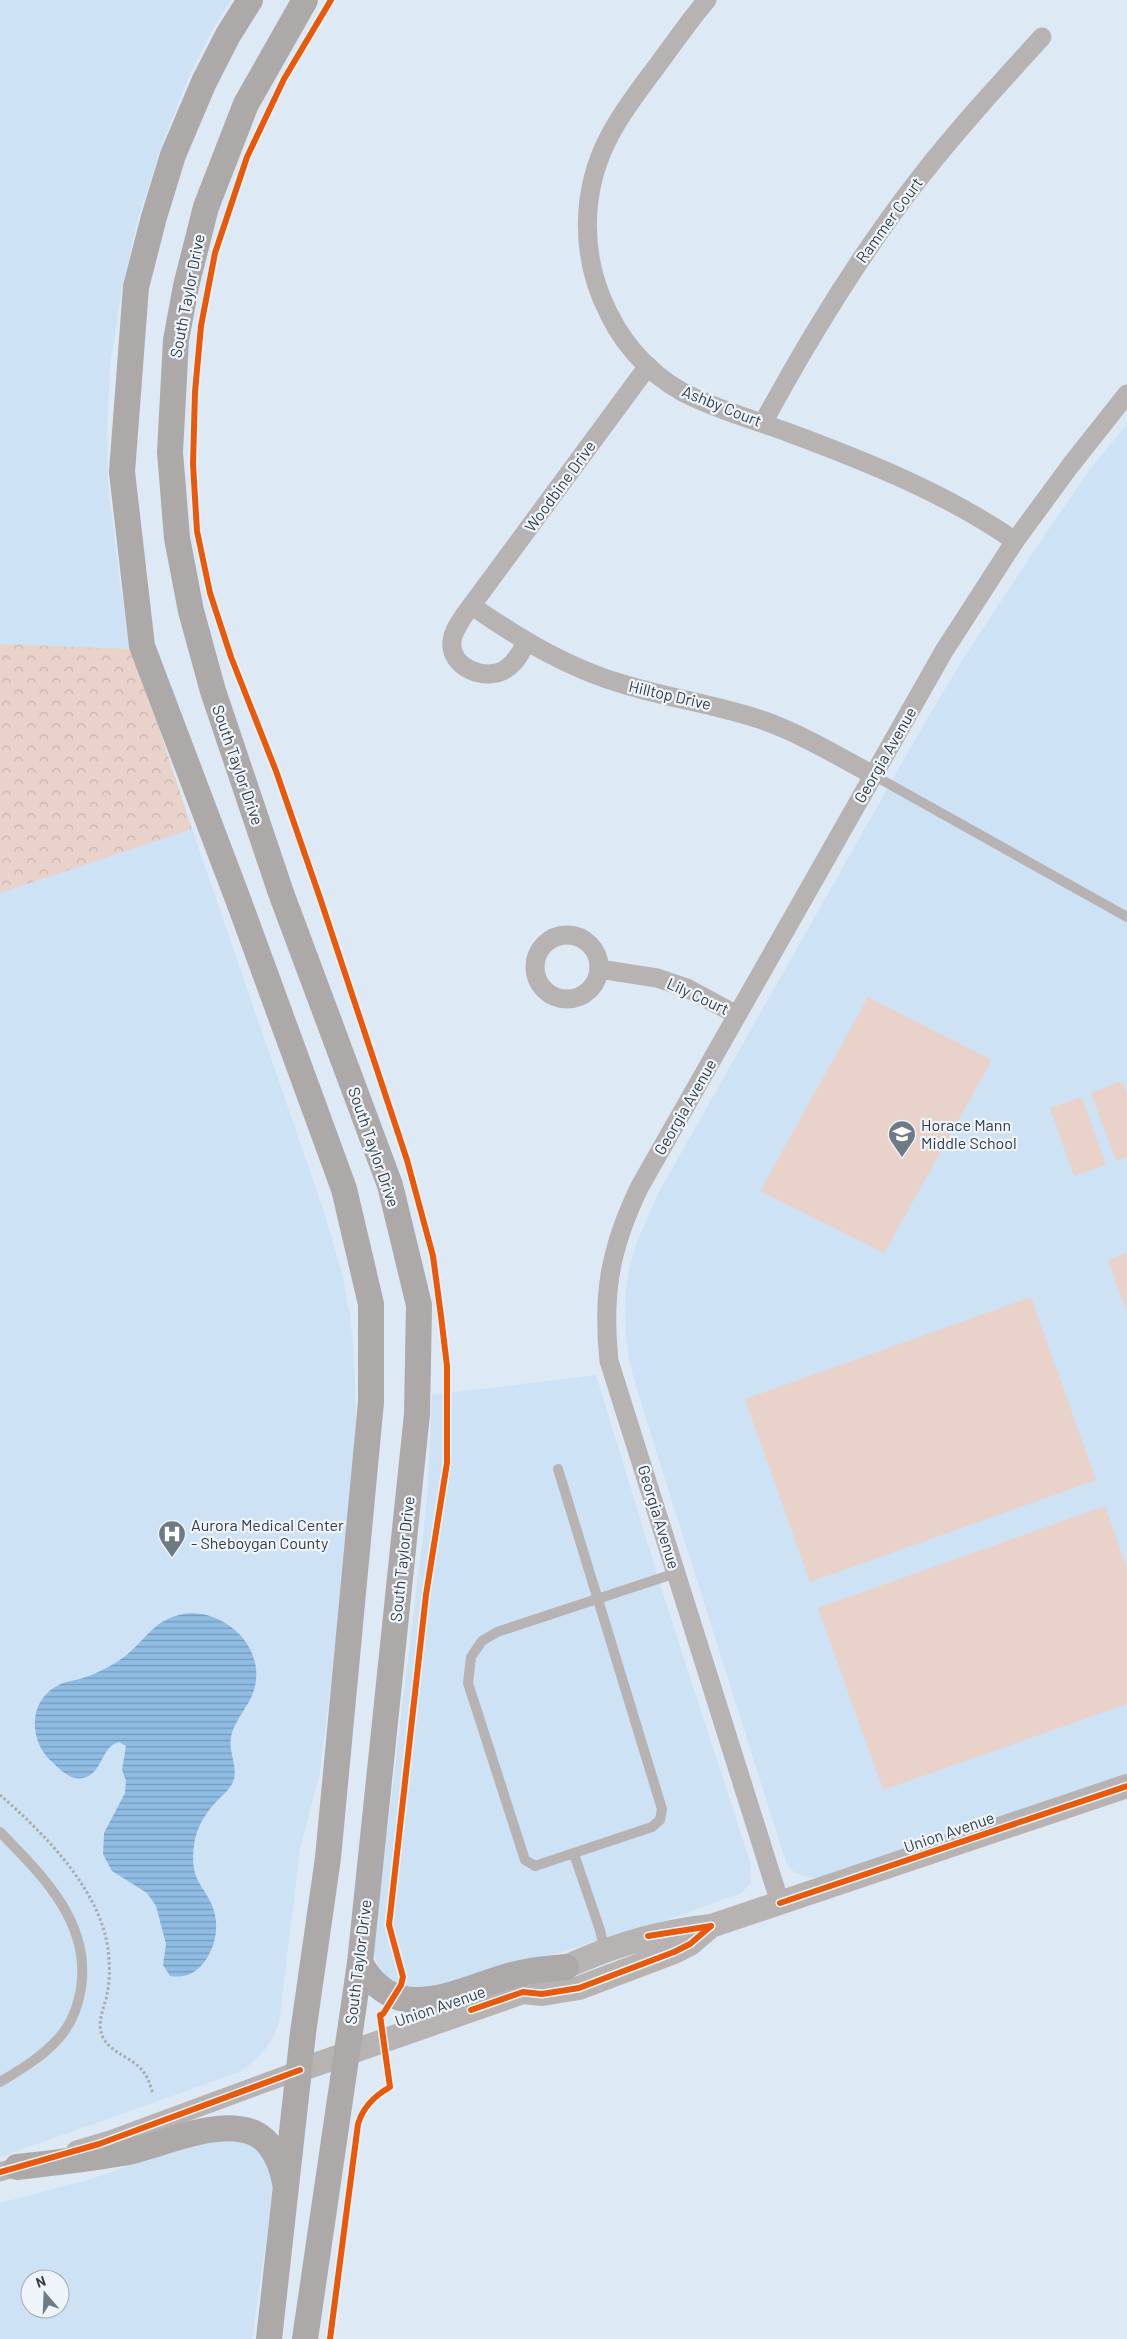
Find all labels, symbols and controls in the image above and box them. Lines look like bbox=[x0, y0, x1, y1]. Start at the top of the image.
street label: Rammer Court bbox=[851, 173, 926, 266]
street label: South Taylor Drive bbox=[165, 232, 208, 359]
street label: Ashby Court bbox=[680, 381, 765, 430]
street label: Woodbine Drive bbox=[520, 436, 599, 535]
street label: Hilltop Drive bbox=[627, 676, 713, 713]
street label: South Taylor Drive bbox=[209, 702, 268, 827]
street label: Georgia Avenue bbox=[849, 703, 920, 806]
street label: Lily Court bbox=[664, 973, 732, 1018]
street label: Georgia Avenue bbox=[649, 1055, 720, 1158]
street label: South Taylor Drive bbox=[345, 1084, 404, 1209]
place label: Horace Mann Middle School bbox=[921, 1115, 1017, 1152]
school or university icon: Horace Mann Middle School bbox=[887, 1119, 917, 1158]
street label: Georgia Avenue bbox=[635, 1463, 684, 1571]
street label: South Taylor Drive bbox=[385, 1495, 418, 1622]
place label: Aurora Medical Center - Sheboygan County bbox=[191, 1515, 344, 1552]
hospital icon: Aurora Medical Center - Sheboygan County bbox=[157, 1519, 187, 1558]
street label: Union Avenue bbox=[901, 1807, 997, 1856]
street label: South Taylor Drive bbox=[340, 1898, 375, 2025]
street label: Union Avenue bbox=[392, 1981, 488, 2030]
north arrow bbox=[20, 2269, 70, 2319]
text: N bbox=[33, 2272, 48, 2291]

